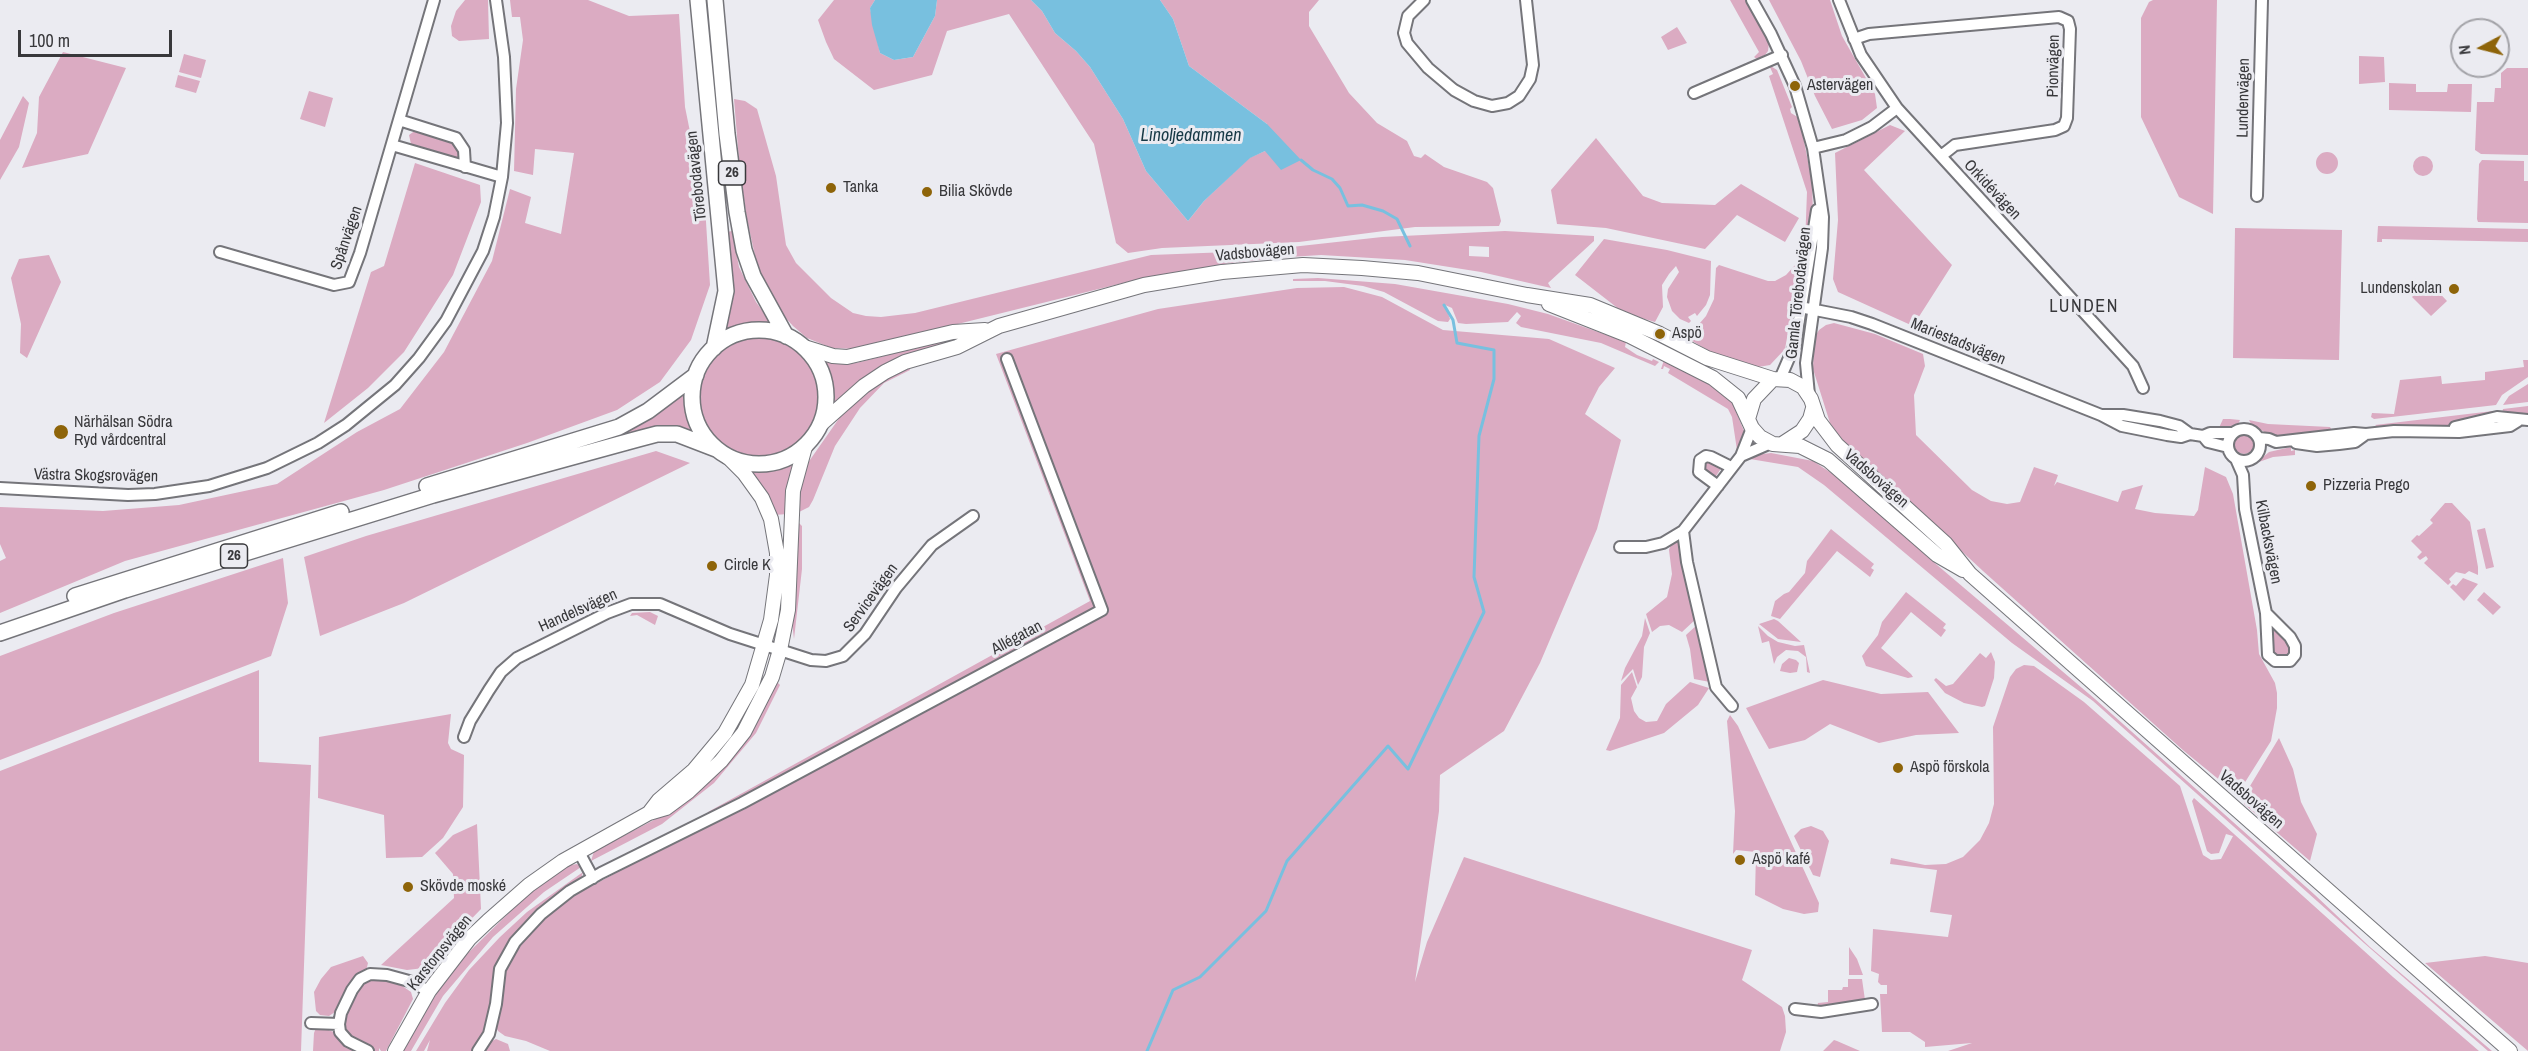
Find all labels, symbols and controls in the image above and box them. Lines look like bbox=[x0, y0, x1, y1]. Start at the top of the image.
scale bar bbox=[21, 18, 176, 56]
north arrow bbox=[2450, 18, 2510, 78]
text: 100 m bbox=[29, 28, 70, 53]
street label: Pionvägen bbox=[2044, 34, 2064, 98]
text: N bbox=[2453, 44, 2476, 56]
street label: Lundenvägen bbox=[2234, 58, 2254, 138]
place label: Astervägen bbox=[1807, 76, 1873, 96]
marker: Astervägen bbox=[1788, 79, 1802, 93]
water label: Linoljedammen bbox=[1141, 125, 1241, 147]
street label: Törebodavägen bbox=[683, 130, 711, 222]
street label: Orkidévägen bbox=[1959, 156, 2025, 224]
road number: 26 bbox=[718, 161, 746, 185]
place label: Tanka bbox=[843, 178, 878, 198]
marker: Tanka bbox=[824, 181, 838, 195]
place label: Bilia Skövde bbox=[939, 182, 1013, 202]
marker: Bilia Skövde bbox=[920, 185, 934, 199]
street label: Spånvägen bbox=[327, 203, 367, 273]
street label: Gamla Törebodavägen bbox=[1783, 226, 1815, 360]
street label: Vadsbovägen bbox=[1215, 240, 1295, 266]
place label: Lundenskolan bbox=[2360, 279, 2442, 299]
marker: Lundenskolan bbox=[2447, 282, 2461, 296]
district label: LUNDEN bbox=[2049, 296, 2119, 318]
street label: Mariestadsvägen bbox=[1908, 314, 2008, 370]
place label: Aspö bbox=[1672, 324, 1702, 344]
marker: Aspö bbox=[1653, 327, 1667, 341]
place label: Närhälsan Södra Ryd vårdcentral bbox=[74, 413, 172, 451]
marker: Närhälsan Södra Ryd vårdcentral bbox=[52, 423, 70, 441]
street label: Vadsbovägen bbox=[1840, 446, 1912, 512]
street label: Västra Skogsrovägen bbox=[34, 465, 158, 487]
place label: Pizzeria Prego bbox=[2323, 476, 2410, 496]
marker: Pizzeria Prego bbox=[2304, 479, 2318, 493]
street label: Kilbacksvägen bbox=[2250, 498, 2286, 586]
road number: 26 bbox=[220, 544, 248, 568]
place label: Circle K bbox=[724, 556, 771, 576]
marker: Circle K bbox=[705, 559, 719, 573]
street label: Servicevägen bbox=[840, 560, 902, 636]
street label: Handelsvägen bbox=[536, 585, 620, 637]
street label: Allégatan bbox=[988, 617, 1046, 659]
place label: Aspö förskola bbox=[1910, 758, 1989, 778]
marker: Aspö förskola bbox=[1891, 761, 1905, 775]
street label: Vadsbovägen bbox=[2215, 767, 2287, 833]
place label: Aspö kafé bbox=[1752, 850, 1810, 870]
marker: Aspö kafé bbox=[1733, 853, 1747, 867]
place label: Skövde moské bbox=[420, 877, 506, 897]
marker: Skövde moské bbox=[401, 880, 415, 894]
street label: Karstorpsvägen bbox=[404, 911, 476, 995]

